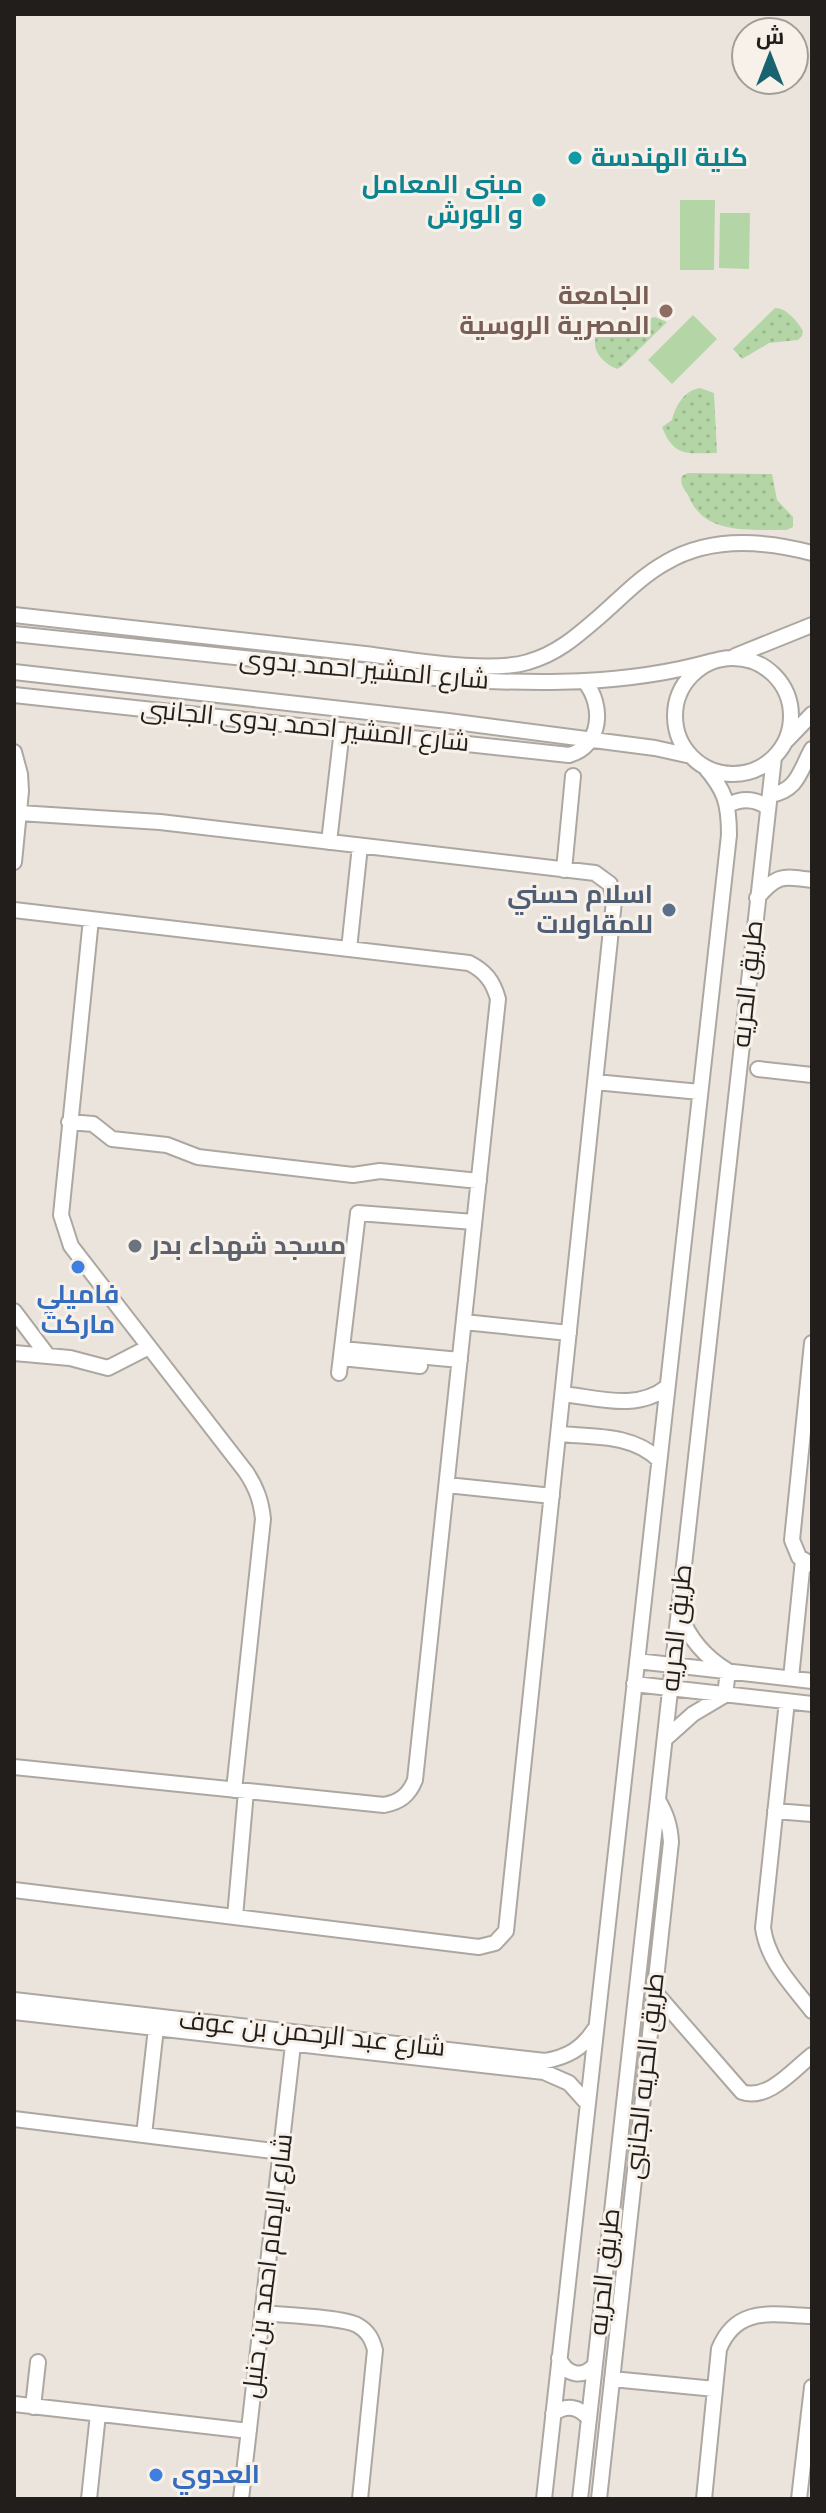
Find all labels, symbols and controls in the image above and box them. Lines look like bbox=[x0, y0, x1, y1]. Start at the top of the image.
north arrow bbox=[730, 16, 810, 96]
text: ش bbox=[756, 21, 784, 54]
place label: كلية الهندسة bbox=[591, 138, 748, 178]
marker: كلية الهندسة bbox=[566, 149, 584, 167]
place label: مبنى المعامل و الورش bbox=[362, 165, 523, 235]
marker: مبنى المعامل و الورش bbox=[530, 191, 548, 209]
place label: الجامعة المصرية الروسية bbox=[459, 276, 650, 346]
marker: الجامعة المصرية الروسية bbox=[657, 302, 675, 320]
street label: شارع المشير احمد بدوى bbox=[237, 639, 491, 701]
street label: شارع المشير احمد بدوى الجانبى bbox=[139, 689, 471, 763]
place label: اسلام حسني للمقاولات bbox=[507, 875, 653, 945]
marker: اسلام حسني للمقاولات bbox=[660, 901, 678, 919]
street label: طريق الحريه bbox=[721, 918, 775, 1050]
place label: مسجد شهداء بدر bbox=[150, 1226, 346, 1266]
marker: مسجد شهداء بدر bbox=[126, 1237, 144, 1255]
marker: فاميلي ماركت bbox=[69, 1258, 87, 1276]
place label: فاميلي ماركت bbox=[37, 1275, 119, 1345]
street label: طريق الحريه bbox=[650, 1562, 704, 1694]
street label: طريق الحريه الجانبى bbox=[614, 1971, 676, 2181]
street label: شارع عبد الرحمن بن عوف bbox=[177, 2000, 447, 2068]
street label: شارع الإمام احمد بن حنبل bbox=[232, 2131, 304, 2401]
street label: طريق الحريه bbox=[578, 2206, 632, 2338]
place label: العدوي bbox=[172, 2455, 260, 2495]
marker: العدوي bbox=[147, 2466, 165, 2484]

